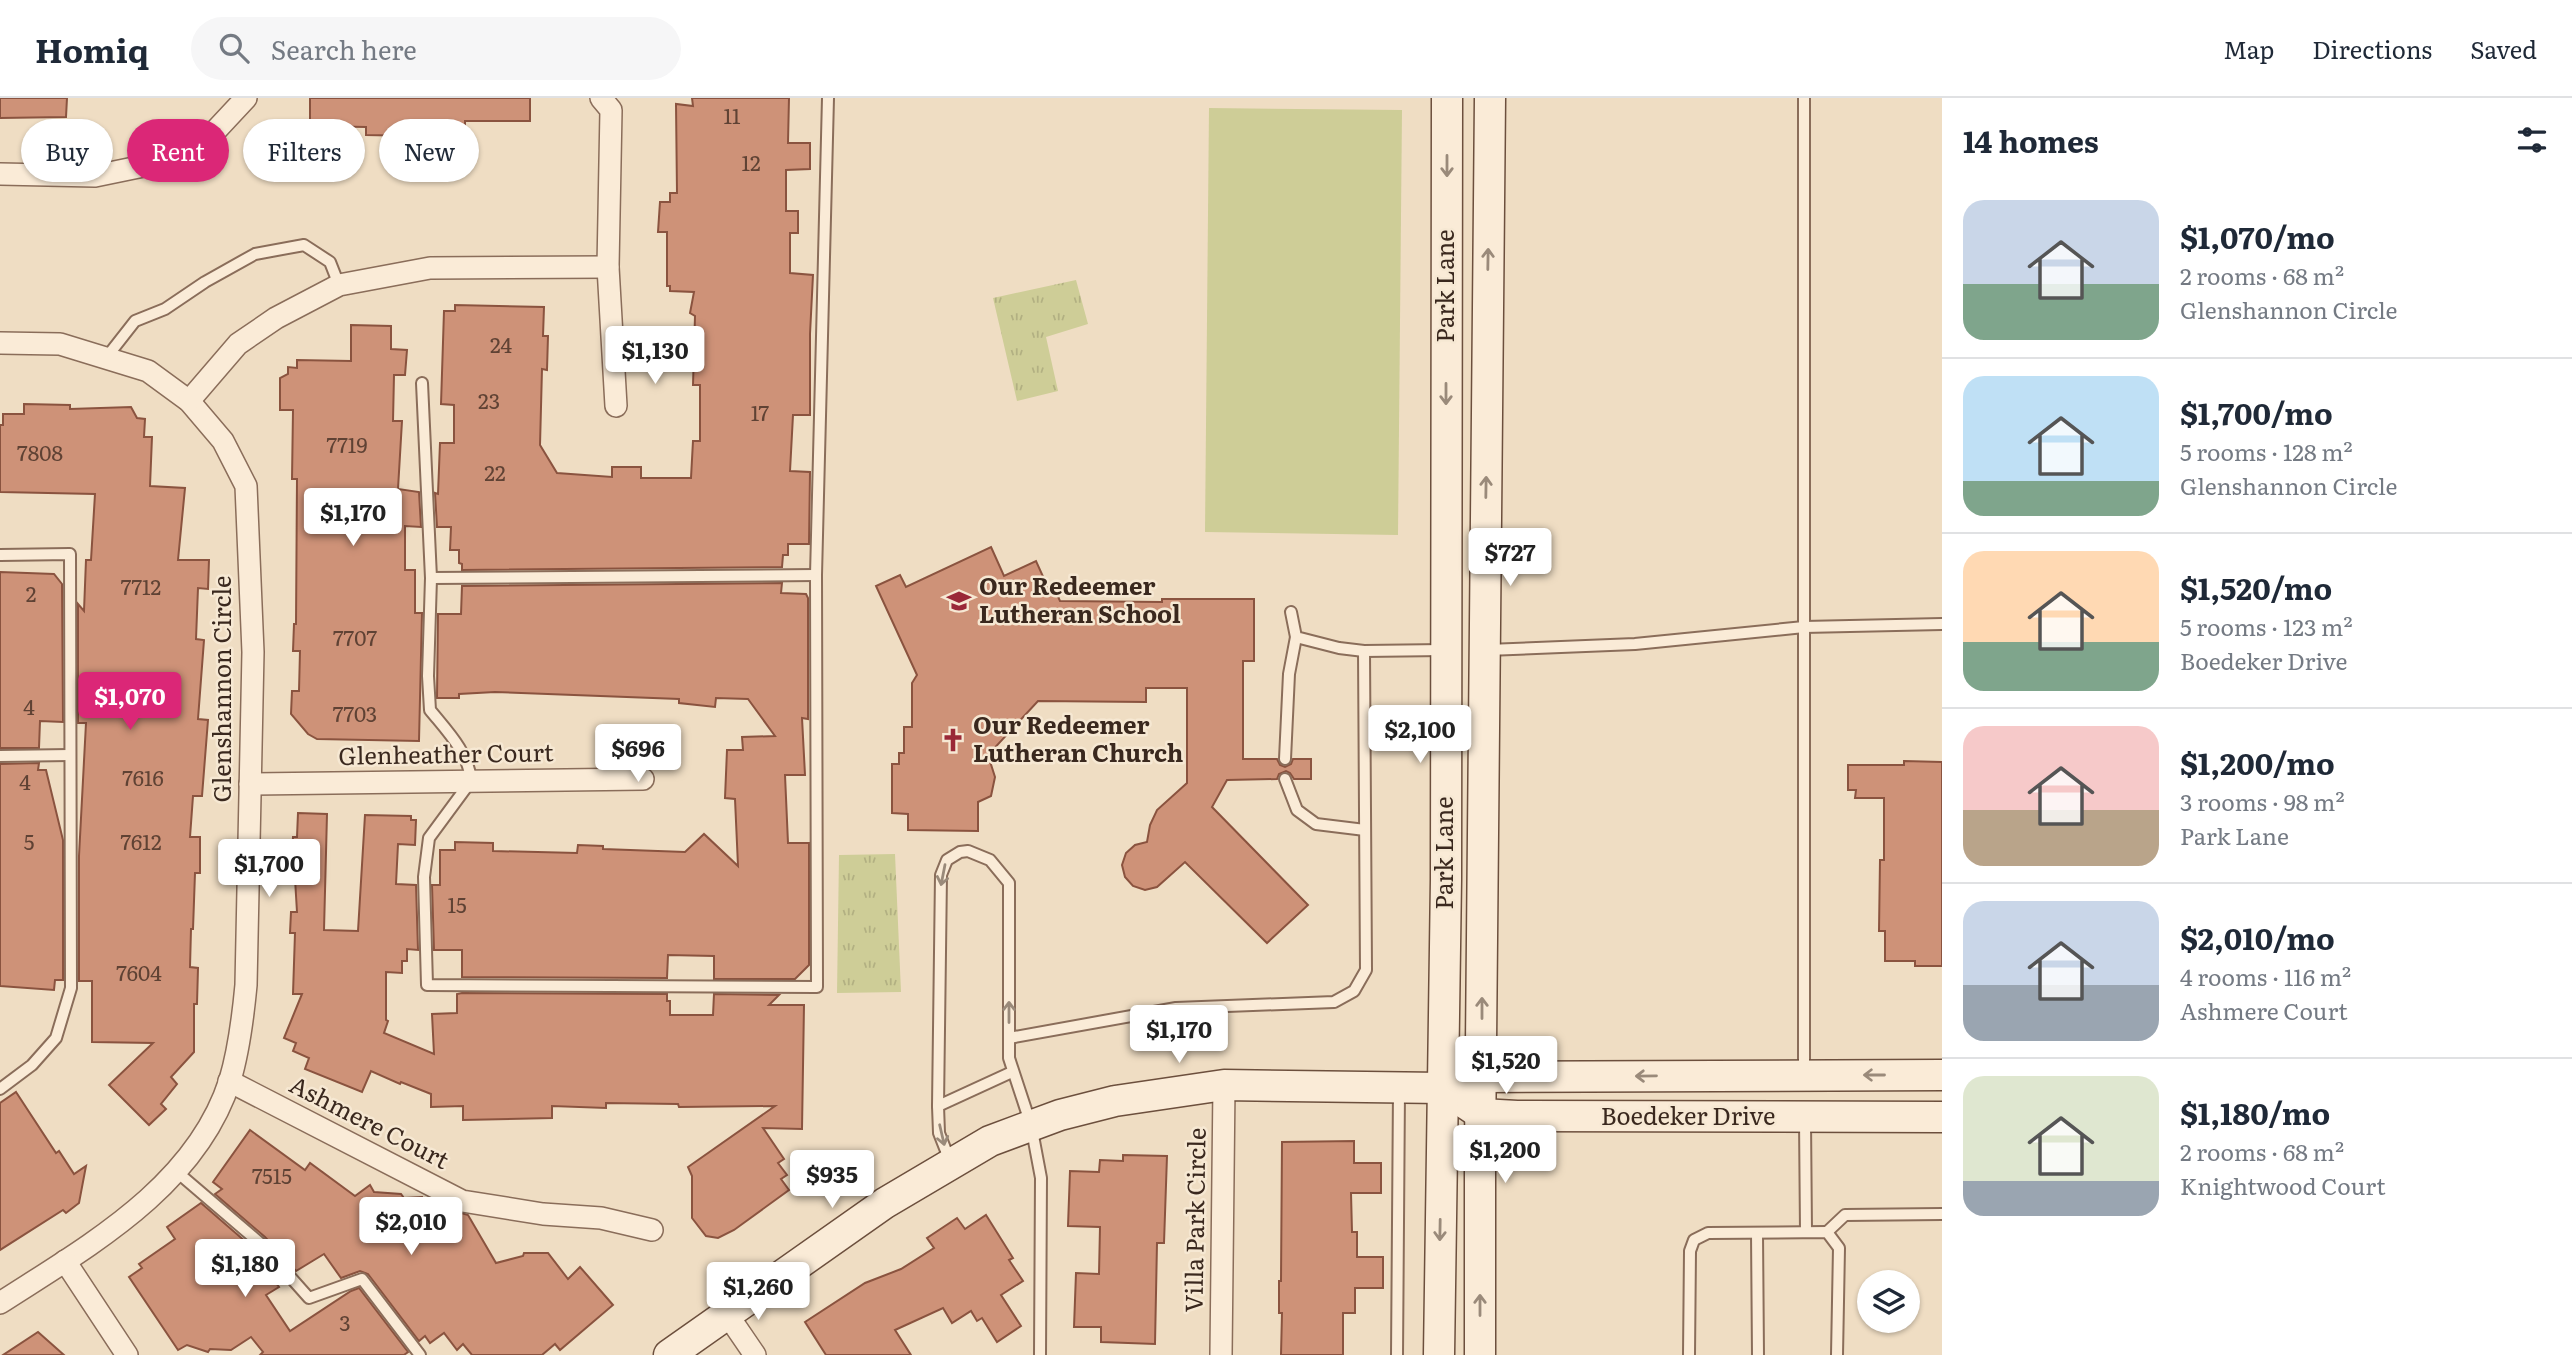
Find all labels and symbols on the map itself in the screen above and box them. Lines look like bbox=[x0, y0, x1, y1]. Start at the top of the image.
house number: 11 bbox=[723, 99, 741, 130]
house number: 12 bbox=[741, 146, 761, 177]
one-way arrow bbox=[1440, 154, 1454, 177]
street label: Park Lane bbox=[1426, 229, 1461, 343]
one-way arrow bbox=[1481, 248, 1495, 271]
pin: $1,130 bbox=[598, 327, 712, 386]
house number: 24 bbox=[490, 328, 513, 359]
one-way arrow bbox=[1439, 382, 1453, 405]
house number: 23 bbox=[478, 384, 500, 415]
house number: 17 bbox=[751, 396, 770, 427]
house number: 7719 bbox=[327, 428, 367, 459]
house number: 7808 bbox=[17, 436, 63, 467]
house number: 22 bbox=[484, 456, 506, 487]
one-way arrow bbox=[1479, 476, 1493, 499]
pin: $1,170 bbox=[296, 489, 410, 548]
pin: $727 bbox=[1469, 528, 1551, 588]
place label: Our Redeemer Lutheran School bbox=[979, 567, 1181, 630]
house number: 7712 bbox=[121, 570, 161, 601]
street label: Glenshannon Circle bbox=[203, 576, 238, 802]
house number: 2 bbox=[26, 577, 36, 608]
school or university icon: Our Redeemer Lutheran School bbox=[945, 587, 973, 615]
house number: 7707 bbox=[333, 621, 377, 652]
pin: $1,070 bbox=[73, 672, 187, 732]
house number: 4 bbox=[23, 690, 35, 721]
house number: 7703 bbox=[333, 697, 377, 728]
place label: Our Redeemer Lutheran Church bbox=[973, 706, 1183, 769]
pin: $2,100 bbox=[1363, 706, 1477, 765]
pin: $696 bbox=[597, 724, 679, 784]
church icon: Our Redeemer Lutheran Church bbox=[939, 726, 967, 754]
street label: Glenheather Court bbox=[338, 733, 554, 772]
house number: 7616 bbox=[122, 761, 164, 792]
house number: 4 bbox=[19, 765, 31, 796]
street label: Park Lane bbox=[1425, 796, 1460, 910]
house number: 5 bbox=[24, 825, 34, 856]
house number: 7612 bbox=[120, 825, 162, 856]
pin: $1,700 bbox=[212, 840, 326, 899]
one-way arrow bbox=[936, 863, 949, 885]
house number: 15 bbox=[447, 888, 467, 919]
house number: 7604 bbox=[116, 956, 162, 987]
one-way arrow bbox=[1475, 997, 1489, 1020]
one-way arrow bbox=[1002, 1000, 1016, 1023]
pin: $1,170 bbox=[1122, 1006, 1236, 1065]
pin: $1,520 bbox=[1449, 1037, 1563, 1096]
street label: Ashmere Court bbox=[284, 1065, 456, 1176]
one-way arrow bbox=[1863, 1068, 1886, 1082]
one-way arrow bbox=[1635, 1069, 1658, 1083]
street label: Boedeker Drive bbox=[1601, 1097, 1775, 1132]
one-way arrow bbox=[936, 1124, 949, 1146]
pin: $1,200 bbox=[1448, 1126, 1562, 1185]
street label: Villa Park Circle bbox=[1174, 1127, 1213, 1313]
pin: $935 bbox=[791, 1150, 873, 1210]
house number: 7515 bbox=[252, 1159, 292, 1190]
pin: $2,010 bbox=[354, 1198, 468, 1257]
one-way arrow bbox=[1433, 1218, 1447, 1241]
pin: $1,180 bbox=[188, 1240, 302, 1299]
pin: $1,260 bbox=[701, 1262, 815, 1322]
one-way arrow bbox=[1473, 1294, 1487, 1317]
house number: 3 bbox=[339, 1306, 351, 1337]

